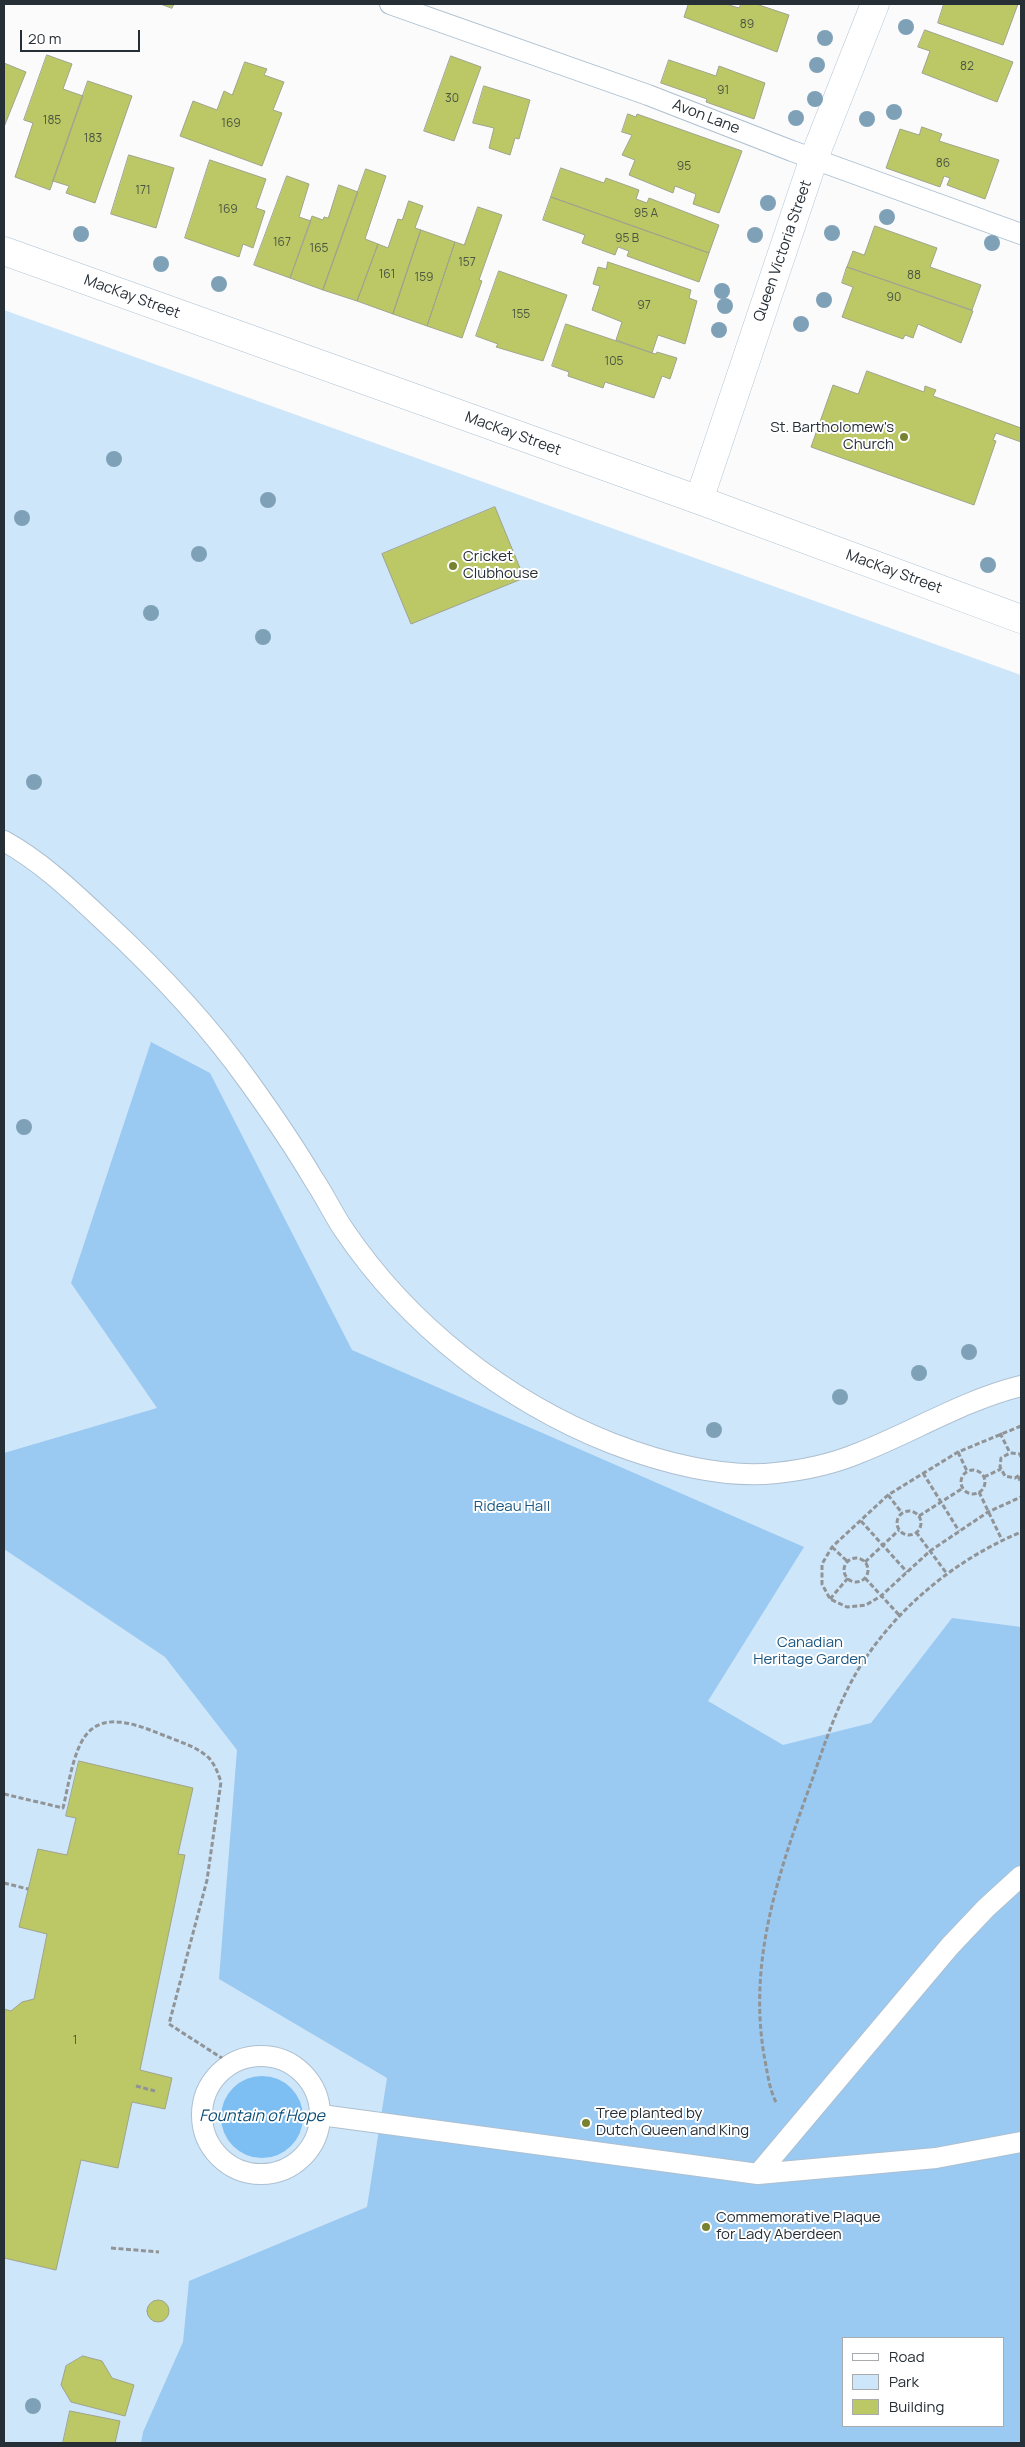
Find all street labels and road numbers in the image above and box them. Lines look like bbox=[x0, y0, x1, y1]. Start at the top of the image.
street label: Avon Lane bbox=[670, 96, 742, 138]
street label: Queen Victoria Street bbox=[750, 178, 816, 324]
street label: MacKay Street bbox=[81, 271, 183, 323]
street label: MacKay Street bbox=[462, 408, 564, 460]
street label: MacKay Street bbox=[843, 546, 945, 598]

